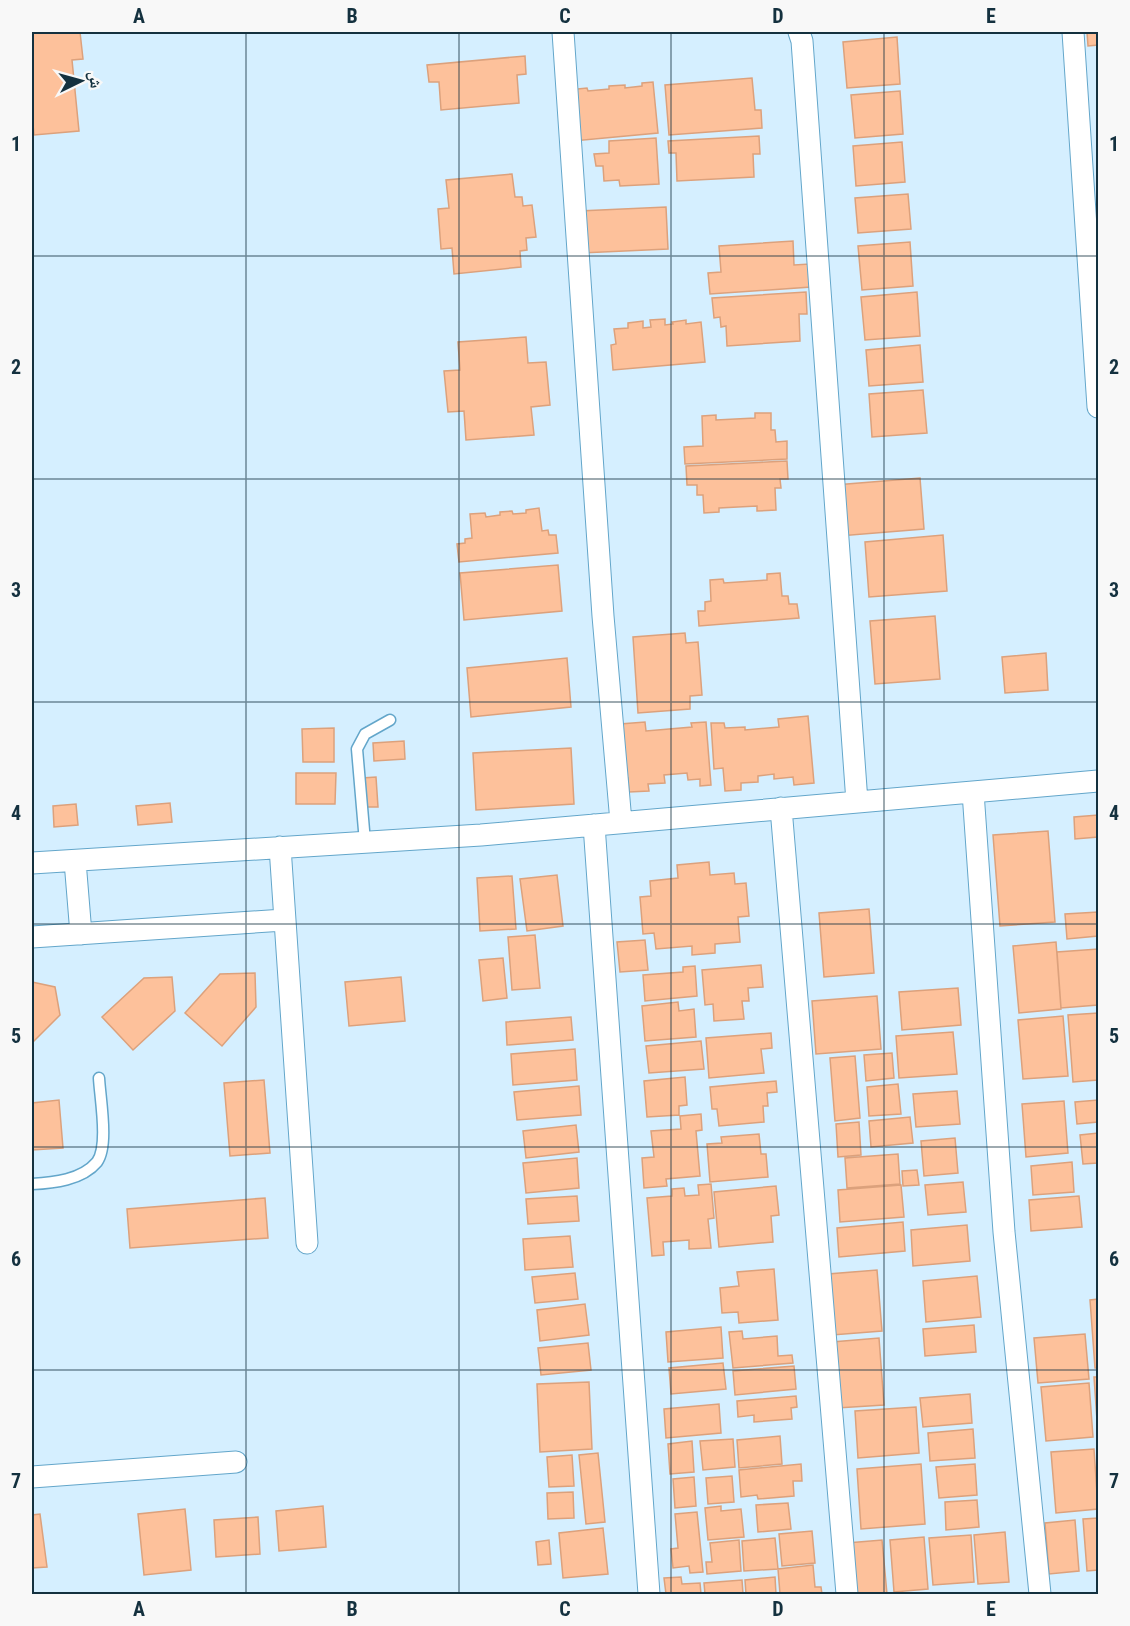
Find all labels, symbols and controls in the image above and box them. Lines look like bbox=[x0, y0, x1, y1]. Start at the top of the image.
text: A bbox=[133, 4, 145, 28]
text: B bbox=[346, 4, 358, 28]
text: C bbox=[559, 4, 571, 28]
text: D bbox=[772, 4, 784, 28]
text: E bbox=[986, 4, 996, 28]
north arrow bbox=[51, 51, 111, 111]
text: ش bbox=[85, 70, 106, 89]
text: 1 bbox=[11, 132, 21, 156]
text: 1 bbox=[1109, 132, 1119, 156]
text: 2 bbox=[11, 355, 21, 379]
text: 2 bbox=[1109, 355, 1119, 379]
text: 3 bbox=[11, 578, 21, 602]
text: 3 bbox=[1109, 578, 1119, 602]
text: 4 bbox=[11, 801, 21, 825]
text: 4 bbox=[1109, 801, 1119, 825]
text: 5 bbox=[11, 1024, 21, 1048]
text: 5 bbox=[1109, 1024, 1119, 1048]
text: 6 bbox=[11, 1247, 21, 1271]
text: 6 bbox=[1109, 1247, 1119, 1271]
text: 7 bbox=[11, 1469, 21, 1493]
text: 7 bbox=[1109, 1469, 1119, 1493]
text: A bbox=[133, 1597, 145, 1621]
text: B bbox=[346, 1597, 358, 1621]
text: C bbox=[559, 1597, 571, 1621]
text: D bbox=[772, 1597, 784, 1621]
text: E bbox=[986, 1597, 996, 1621]

